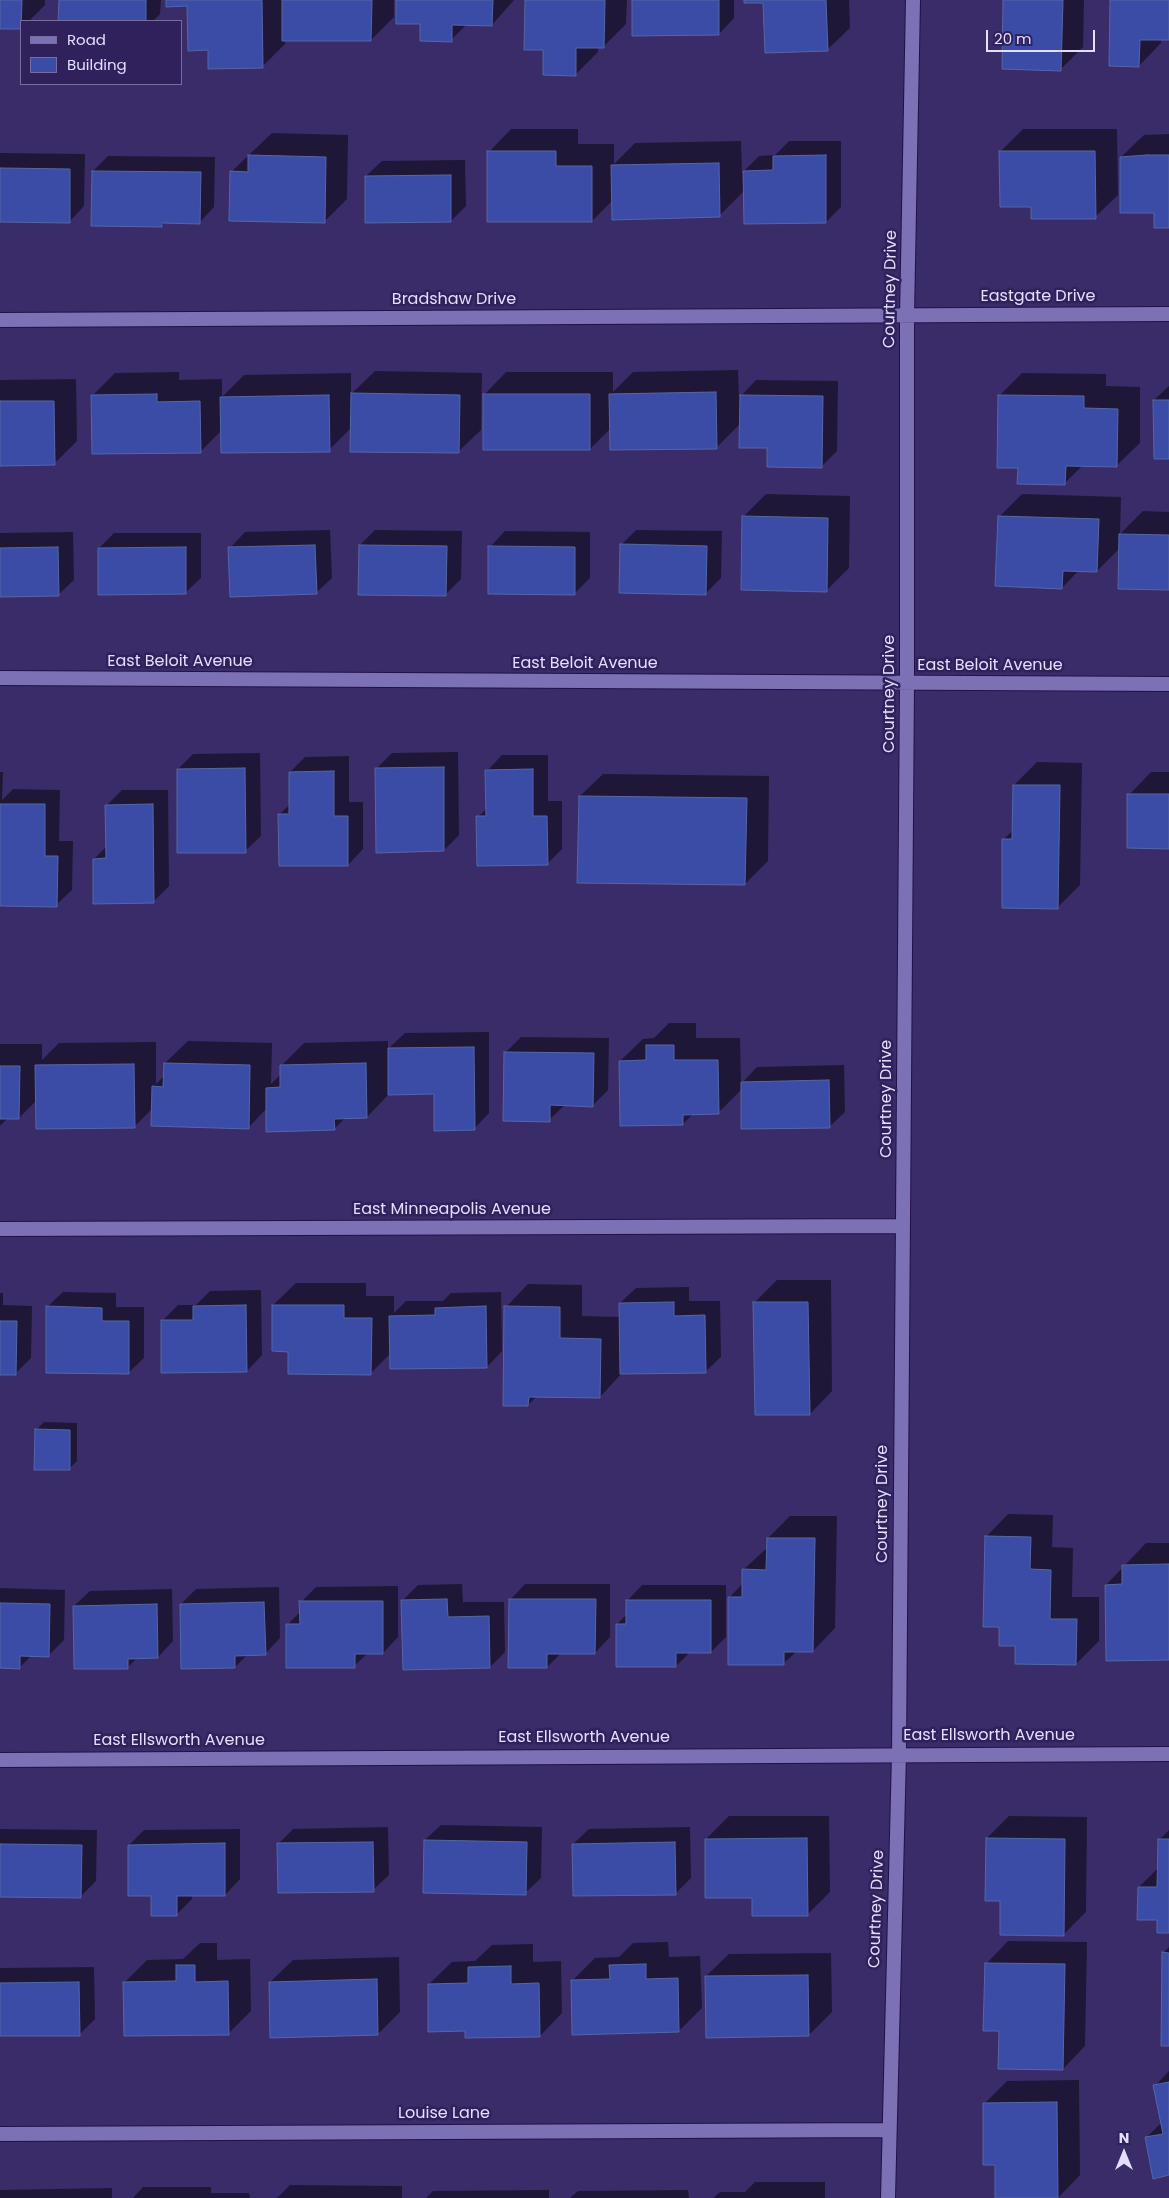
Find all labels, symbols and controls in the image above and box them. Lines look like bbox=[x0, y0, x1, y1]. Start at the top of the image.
legend bbox=[20, 20, 182, 85]
scale bar bbox=[989, 20, 1098, 52]
text: 20 m bbox=[994, 28, 1032, 49]
text: Road bbox=[67, 29, 106, 50]
text: Building bbox=[67, 54, 127, 75]
street label: Courtney Drive bbox=[880, 230, 902, 348]
street label: Eastgate Drive bbox=[981, 287, 1095, 307]
street label: Bradshaw Drive bbox=[392, 290, 516, 310]
street label: Courtney Drive bbox=[880, 635, 900, 753]
street label: East Beloit Avenue bbox=[107, 652, 253, 672]
street label: East Beloit Avenue bbox=[512, 654, 658, 674]
street label: East Beloit Avenue bbox=[917, 656, 1063, 676]
street label: Courtney Drive bbox=[877, 1040, 897, 1158]
street label: East Minneapolis Avenue bbox=[353, 1200, 551, 1220]
street label: Courtney Drive bbox=[873, 1445, 893, 1563]
street label: East Ellsworth Avenue bbox=[903, 1726, 1075, 1746]
street label: East Ellsworth Avenue bbox=[498, 1728, 670, 1748]
street label: East Ellsworth Avenue bbox=[93, 1731, 265, 1751]
street label: Courtney Drive bbox=[865, 1850, 889, 1968]
street label: Louise Lane bbox=[398, 2104, 490, 2124]
north arrow bbox=[1099, 2128, 1149, 2178]
text: N bbox=[1119, 2128, 1129, 2148]

